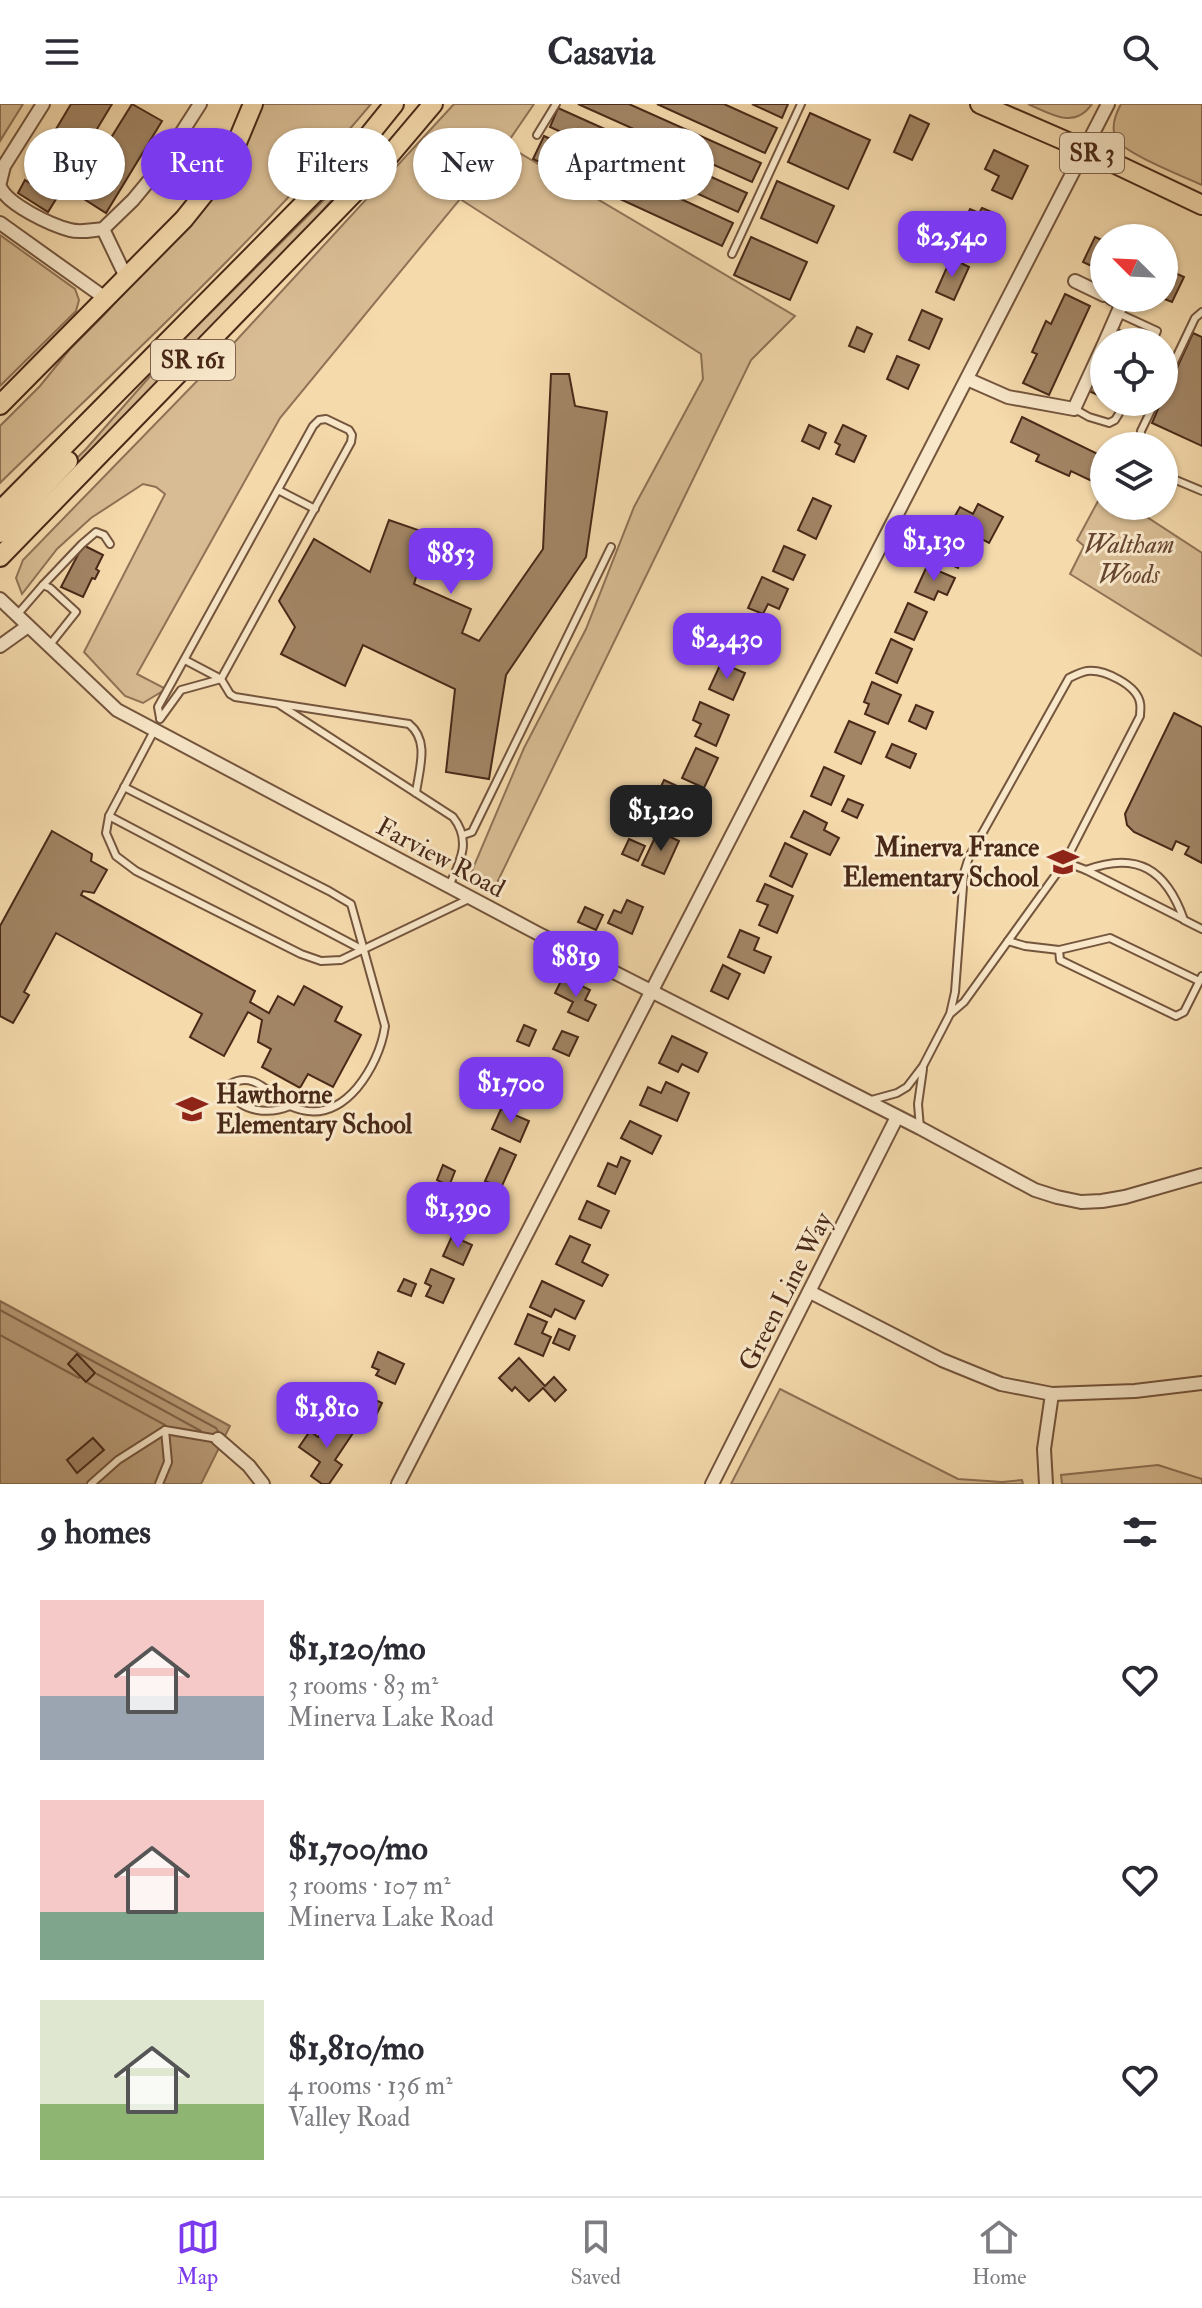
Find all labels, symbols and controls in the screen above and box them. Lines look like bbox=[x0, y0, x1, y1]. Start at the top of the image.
icon: menu bbox=[40, 30, 84, 74]
text: Casavia bbox=[547, 30, 655, 75]
icon: search bbox=[1118, 30, 1162, 74]
chip: Buy bbox=[24, 128, 125, 200]
chip: Rent bbox=[141, 128, 252, 200]
chip: Filters bbox=[268, 128, 397, 200]
chip: New bbox=[413, 128, 522, 200]
chip: Apartment bbox=[538, 128, 714, 200]
road number: SR 3 bbox=[1060, 133, 1124, 173]
pin: $2,540 bbox=[887, 211, 1017, 279]
text: $2,540 bbox=[916, 221, 988, 253]
north arrow bbox=[1090, 224, 1178, 312]
map controls bbox=[1090, 224, 1178, 520]
button: locate bbox=[1090, 328, 1178, 416]
road number: SR 161 bbox=[151, 340, 235, 380]
button: layers bbox=[1090, 432, 1178, 520]
pin: $1,130 bbox=[869, 515, 999, 583]
text: $1,130 bbox=[903, 525, 965, 557]
pin: $853 bbox=[404, 528, 498, 596]
park label: Waltham Woods bbox=[1084, 529, 1174, 591]
text: $853 bbox=[427, 538, 475, 570]
pin: $2,430 bbox=[662, 613, 792, 681]
text: $2,430 bbox=[691, 623, 763, 655]
pin: $1,120 bbox=[596, 785, 726, 853]
text: $1,120 bbox=[628, 795, 694, 827]
street label: Farview Road bbox=[371, 811, 510, 905]
place label: Minerva France Elementary School bbox=[843, 832, 1039, 895]
school or university icon: Minerva France Elementary School bbox=[1046, 845, 1080, 879]
pin: $819 bbox=[529, 931, 623, 999]
text: $819 bbox=[551, 941, 601, 973]
pin: $1,700 bbox=[446, 1057, 576, 1125]
text: $1,700 bbox=[477, 1067, 545, 1099]
place label: Hawthorne Elementary School bbox=[216, 1079, 413, 1142]
school or university icon: Hawthorne Elementary School bbox=[175, 1092, 209, 1126]
pin: $1,390 bbox=[393, 1182, 523, 1250]
text: $1,390 bbox=[425, 1192, 491, 1224]
street label: Green Line Way bbox=[732, 1206, 840, 1376]
pin: $1,810 bbox=[262, 1382, 392, 1450]
text: $1,810 bbox=[295, 1392, 359, 1424]
icon: filters bbox=[1118, 1510, 1162, 1554]
text: 9 homes bbox=[40, 1511, 151, 1554]
text: $1,120/mo bbox=[288, 1627, 426, 1670]
icon: home bbox=[104, 1632, 200, 1728]
icon: heart bbox=[1118, 1658, 1162, 1702]
text: 3 rooms · 83 m² bbox=[288, 1670, 438, 1702]
text: Minerva Lake Road bbox=[288, 1702, 494, 1734]
text: $1,700/mo bbox=[288, 1827, 428, 1870]
icon: home bbox=[104, 1832, 200, 1928]
icon: heart bbox=[1118, 1858, 1162, 1902]
text: 3 rooms · 107 m² bbox=[288, 1870, 451, 1902]
text: Minerva Lake Road bbox=[288, 1902, 494, 1934]
text: $1,810/mo bbox=[288, 2027, 424, 2070]
icon: home bbox=[104, 2032, 200, 2128]
icon: heart bbox=[1118, 2058, 1162, 2102]
text: 4 rooms · 136 m² bbox=[288, 2070, 453, 2102]
text: Valley Road bbox=[288, 2102, 410, 2134]
tab: Map bbox=[176, 2215, 220, 2291]
tab: Saved bbox=[571, 2215, 621, 2291]
tab: Home bbox=[972, 2215, 1026, 2291]

